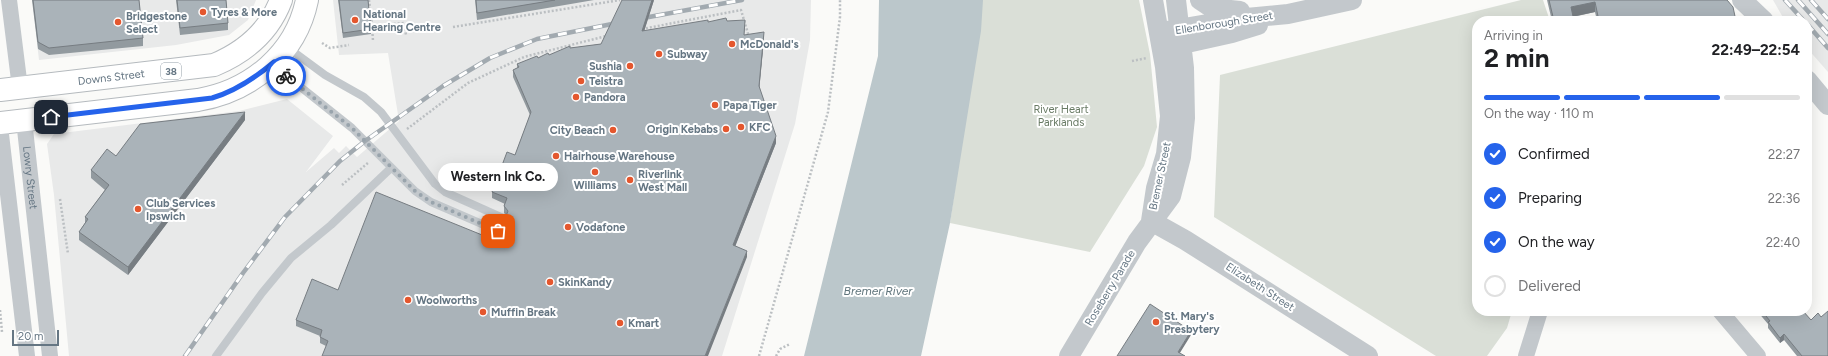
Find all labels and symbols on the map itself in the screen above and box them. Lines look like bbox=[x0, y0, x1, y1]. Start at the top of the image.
place label: Tyres & More bbox=[211, 6, 277, 19]
marker: Tyres & More bbox=[198, 7, 208, 17]
place label: National Hearing Centre bbox=[363, 8, 441, 34]
street label: Ellenborough Street bbox=[1174, 9, 1274, 37]
place label: Bridgestone Select bbox=[126, 10, 187, 36]
marker: National Hearing Centre bbox=[350, 15, 360, 25]
marker: Bridgestone Select bbox=[113, 17, 123, 27]
place label: McDonald's bbox=[740, 38, 799, 51]
marker: McDonald's bbox=[727, 39, 737, 49]
place label: Subway bbox=[667, 48, 708, 61]
marker: Subway bbox=[654, 49, 664, 59]
courier bbox=[266, 56, 306, 96]
place label: Sushia bbox=[589, 60, 622, 73]
marker: Sushia bbox=[625, 61, 635, 71]
road number: 38 bbox=[161, 63, 181, 79]
street label: Downs Street bbox=[77, 67, 145, 87]
place label: Telstra bbox=[589, 75, 623, 88]
marker: Telstra bbox=[576, 76, 586, 86]
place label: Pandora bbox=[584, 91, 626, 104]
marker: Pandora bbox=[571, 92, 581, 102]
place label: Papa Tiger bbox=[723, 99, 777, 112]
pin bbox=[34, 100, 68, 134]
marker: Papa Tiger bbox=[710, 100, 720, 110]
park label: River Heart Parklands bbox=[1033, 103, 1089, 129]
place label: KFC bbox=[749, 121, 770, 134]
marker: KFC bbox=[736, 122, 746, 132]
place label: Origin Kebabs bbox=[647, 123, 718, 136]
place label: City Beach bbox=[550, 124, 605, 137]
marker: Origin Kebabs bbox=[721, 124, 731, 134]
marker: City Beach bbox=[608, 125, 618, 135]
street label: Bremer Street bbox=[1146, 141, 1174, 211]
street label: Lowry Street bbox=[20, 145, 40, 210]
place label: Hairhouse Warehouse bbox=[564, 150, 675, 163]
marker: Hairhouse Warehouse bbox=[551, 151, 561, 161]
callout: Western Ink Co. bbox=[438, 163, 558, 191]
marker: Williams bbox=[590, 167, 600, 177]
place label: Riverlink West Mall bbox=[638, 168, 688, 194]
marker: Riverlink West Mall bbox=[625, 175, 635, 185]
place label: Williams bbox=[574, 179, 616, 192]
place label: Club Services Ipswich bbox=[146, 197, 215, 223]
marker: Club Services Ipswich bbox=[133, 204, 143, 214]
pin bbox=[481, 214, 515, 248]
place label: Vodafone bbox=[576, 221, 625, 234]
marker: Vodafone bbox=[563, 222, 573, 232]
street label: Roseberry Parade bbox=[1082, 248, 1138, 328]
street label: Elizabeth Street bbox=[1223, 260, 1297, 314]
place label: SkinKandy bbox=[558, 276, 612, 289]
marker: SkinKandy bbox=[545, 277, 555, 287]
water label: Bremer River bbox=[844, 284, 913, 298]
place label: Woolworths bbox=[416, 294, 477, 307]
marker: Woolworths bbox=[403, 295, 413, 305]
place label: Muffin Break bbox=[491, 306, 556, 319]
marker: Muffin Break bbox=[478, 307, 488, 317]
place label: St. Mary's Presbytery bbox=[1164, 310, 1220, 336]
place label: Kmart bbox=[628, 317, 660, 330]
marker: St. Mary's Presbytery bbox=[1151, 317, 1161, 327]
marker: Kmart bbox=[615, 318, 625, 328]
scale bar bbox=[12, 328, 59, 347]

